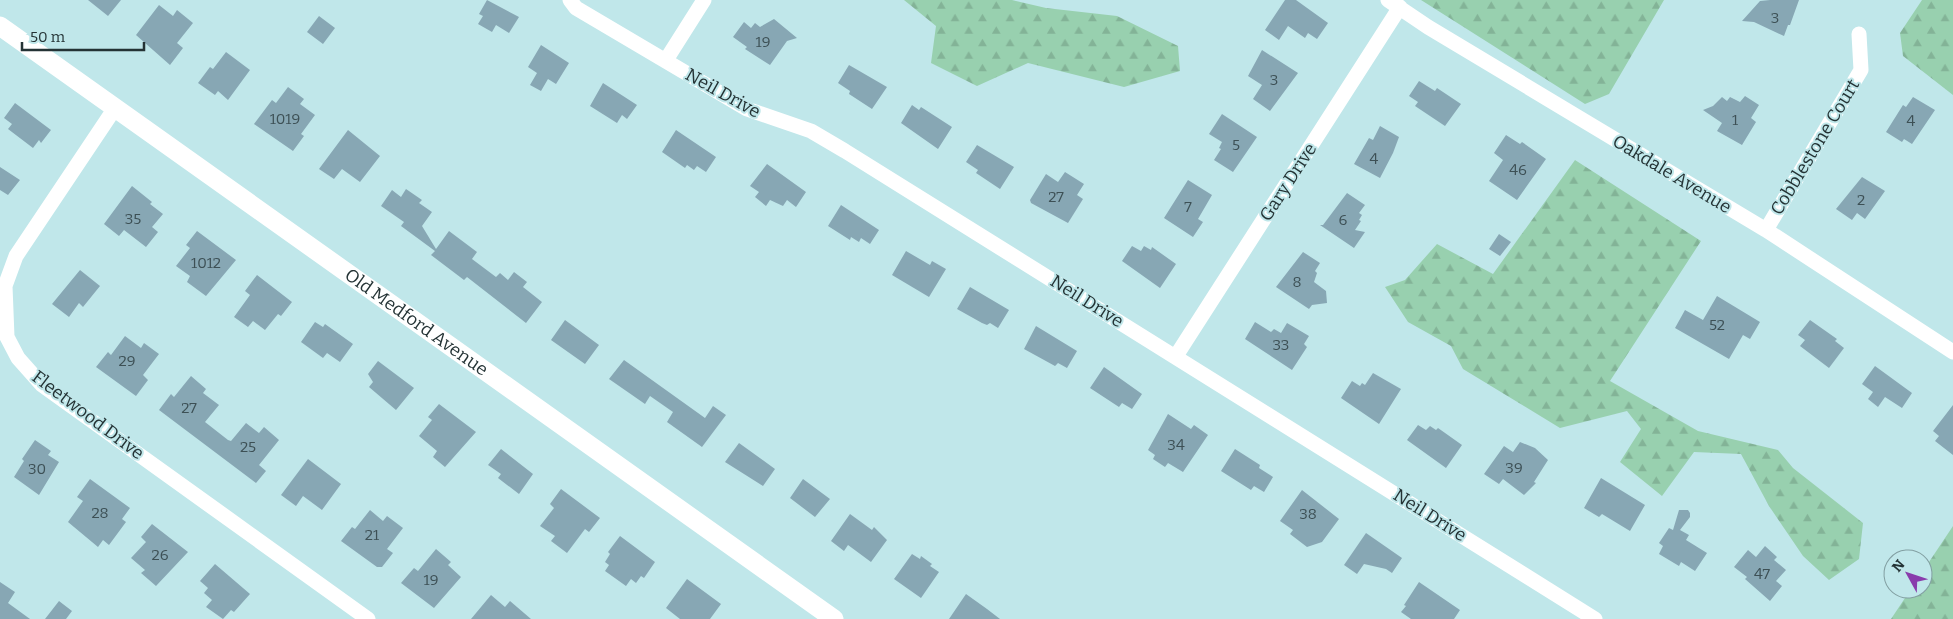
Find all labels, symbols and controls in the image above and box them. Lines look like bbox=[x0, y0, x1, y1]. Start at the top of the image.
house number: 3 bbox=[1771, 9, 1779, 27]
scale bar bbox=[22, 20, 145, 52]
text: 50 m bbox=[30, 28, 66, 46]
house number: 19 bbox=[756, 33, 770, 51]
street label: Neil Drive bbox=[682, 63, 764, 123]
house number: 3 bbox=[1270, 71, 1278, 89]
street label: Cobblestone Court bbox=[1766, 75, 1864, 219]
house number: 1019 bbox=[270, 110, 300, 128]
house number: 1 bbox=[1732, 111, 1738, 129]
house number: 4 bbox=[1907, 112, 1916, 130]
street label: Oakdale Avenue bbox=[1609, 130, 1735, 218]
house number: 5 bbox=[1232, 136, 1240, 154]
street label: Gary Drive bbox=[1255, 139, 1321, 225]
house number: 4 bbox=[1370, 150, 1379, 168]
house number: 46 bbox=[1509, 161, 1527, 179]
house number: 27 bbox=[1048, 188, 1064, 206]
house number: 2 bbox=[1857, 191, 1865, 209]
house number: 7 bbox=[1184, 198, 1192, 216]
house number: 35 bbox=[125, 210, 141, 228]
house number: 6 bbox=[1339, 211, 1348, 229]
house number: 1012 bbox=[191, 254, 221, 272]
street label: Old Medford Avenue bbox=[341, 264, 492, 381]
street label: Neil Drive bbox=[1046, 270, 1128, 332]
house number: 8 bbox=[1292, 273, 1302, 291]
house number: 52 bbox=[1709, 316, 1725, 334]
house number: 33 bbox=[1273, 336, 1289, 354]
house number: 29 bbox=[119, 352, 135, 370]
street label: Fleetwood Drive bbox=[28, 366, 148, 464]
house number: 27 bbox=[181, 399, 197, 417]
house number: 34 bbox=[1167, 436, 1185, 454]
house number: 25 bbox=[240, 438, 256, 456]
house number: 39 bbox=[1505, 459, 1523, 477]
house number: 30 bbox=[28, 460, 46, 478]
street label: Neil Drive bbox=[1389, 484, 1471, 546]
house number: 28 bbox=[91, 504, 109, 522]
house number: 38 bbox=[1299, 505, 1317, 523]
house number: 21 bbox=[365, 526, 379, 544]
house number: 26 bbox=[152, 546, 169, 564]
north arrow bbox=[1883, 549, 1933, 599]
text: N bbox=[1888, 556, 1909, 576]
house number: 47 bbox=[1754, 565, 1771, 583]
house number: 19 bbox=[424, 571, 438, 589]

